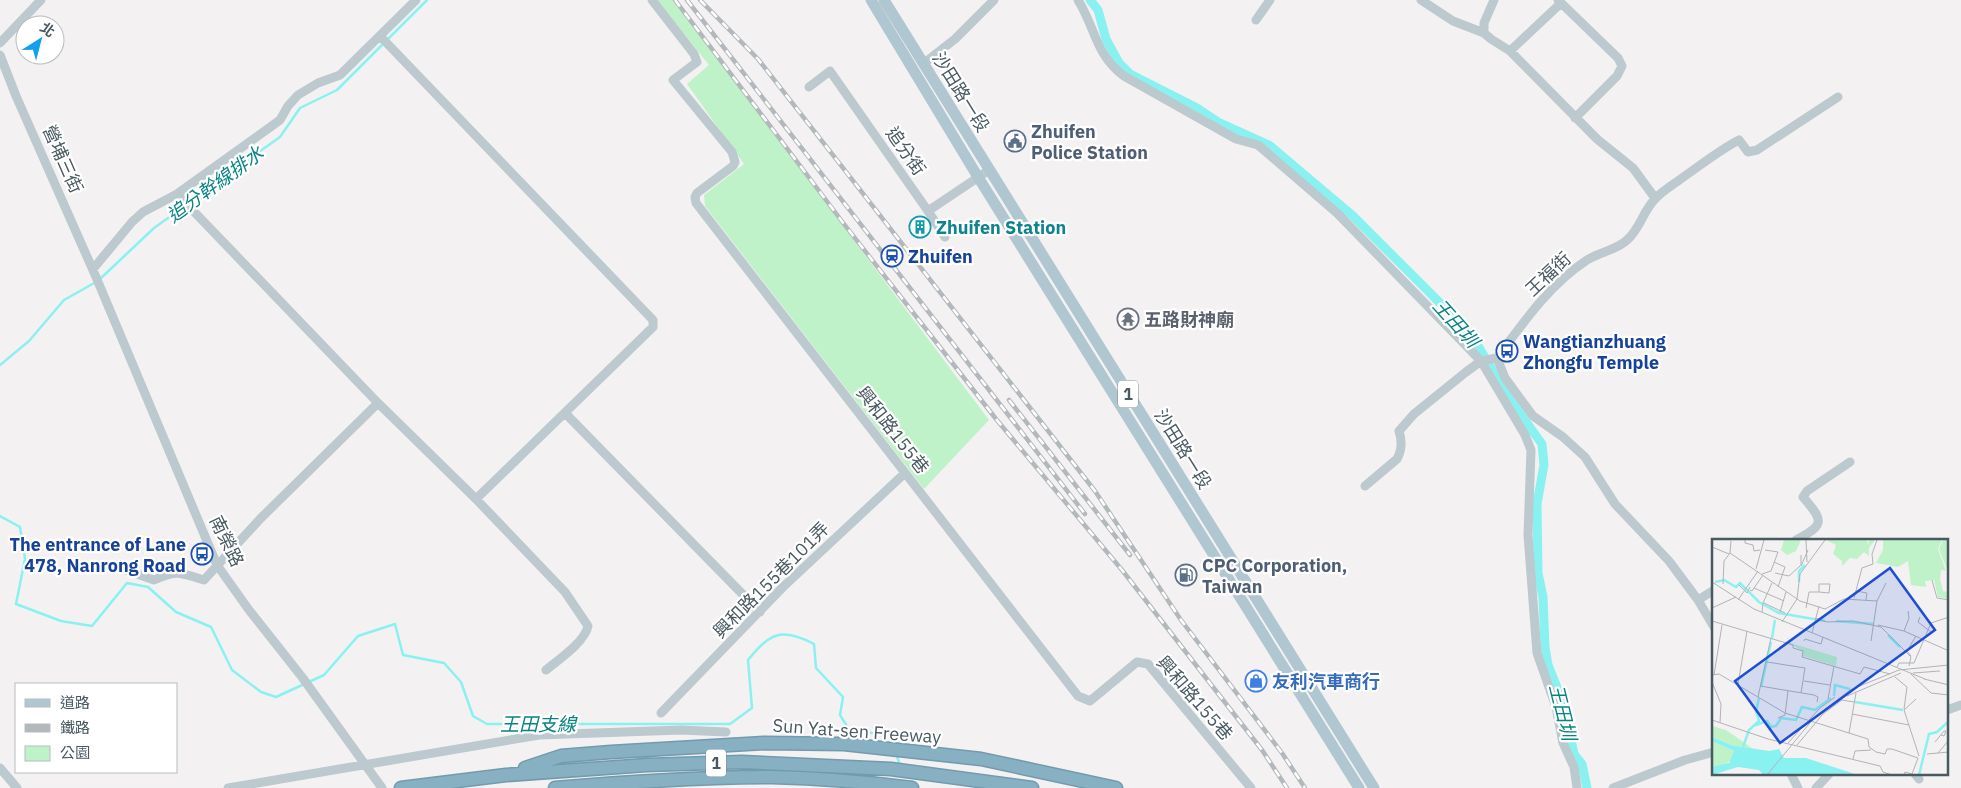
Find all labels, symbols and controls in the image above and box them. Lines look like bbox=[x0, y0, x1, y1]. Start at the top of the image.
north arrow bbox=[15, 15, 65, 65]
text: 北 bbox=[37, 18, 59, 41]
street label: 沙田路一段 bbox=[927, 48, 995, 136]
place label: Zhuifen Police Station bbox=[1031, 120, 1148, 164]
street label: 營埔三街 bbox=[38, 121, 88, 197]
street label: 追分街 bbox=[881, 122, 931, 180]
public building icon: Zhuifen Police Station bbox=[1003, 129, 1027, 153]
water label: 追分幹線排水 bbox=[162, 140, 269, 227]
building icon: Zhuifen Station bbox=[908, 215, 932, 239]
place label: Zhuifen Station bbox=[936, 216, 1066, 239]
station icon: Zhuifen bbox=[880, 244, 904, 268]
place label: Zhuifen bbox=[908, 245, 973, 268]
street label: 王福街 bbox=[1520, 247, 1576, 301]
water label: 王田圳 bbox=[1428, 294, 1486, 354]
temple icon: 五路財神廟 bbox=[1116, 307, 1140, 331]
place label: 五路財神廟 bbox=[1144, 308, 1234, 331]
place label: Wangtianzhuang Zhongfu Temple bbox=[1523, 330, 1666, 374]
bus stop icon: Wangtianzhuang Zhongfu Temple bbox=[1495, 339, 1519, 363]
road number: 1 bbox=[1118, 380, 1138, 408]
street label: 興和路155巷 bbox=[852, 382, 934, 478]
street label: 沙田路一段 bbox=[1149, 405, 1217, 493]
street label: 南榮路 bbox=[205, 512, 249, 570]
street label: 興和路155巷101弄 bbox=[708, 517, 834, 643]
place label: The entrance of Lane 478, Nanrong Road bbox=[10, 533, 186, 577]
inset map bbox=[1712, 539, 1948, 776]
bus stop icon: The entrance of Lane 478, Nanrong Road bbox=[190, 542, 214, 566]
place label: CPC Corporation, Taiwan bbox=[1202, 554, 1347, 598]
fuel station icon: CPC Corporation, Taiwan bbox=[1174, 563, 1198, 587]
street label: 興和路155巷 bbox=[1152, 651, 1238, 745]
shop icon: 友利汽車商行 bbox=[1244, 669, 1268, 693]
place label: 友利汽車商行 bbox=[1272, 670, 1380, 693]
water label: 王田圳 bbox=[1544, 681, 1582, 745]
legend bbox=[15, 683, 178, 773]
text: 道路 bbox=[60, 693, 90, 712]
water label: 王田支線 bbox=[500, 712, 578, 736]
street label: Sun Yat-sen Freeway bbox=[772, 714, 942, 748]
text: 鐵路 bbox=[60, 718, 90, 737]
text: 公園 bbox=[60, 743, 90, 762]
road number: 1 bbox=[706, 750, 726, 776]

